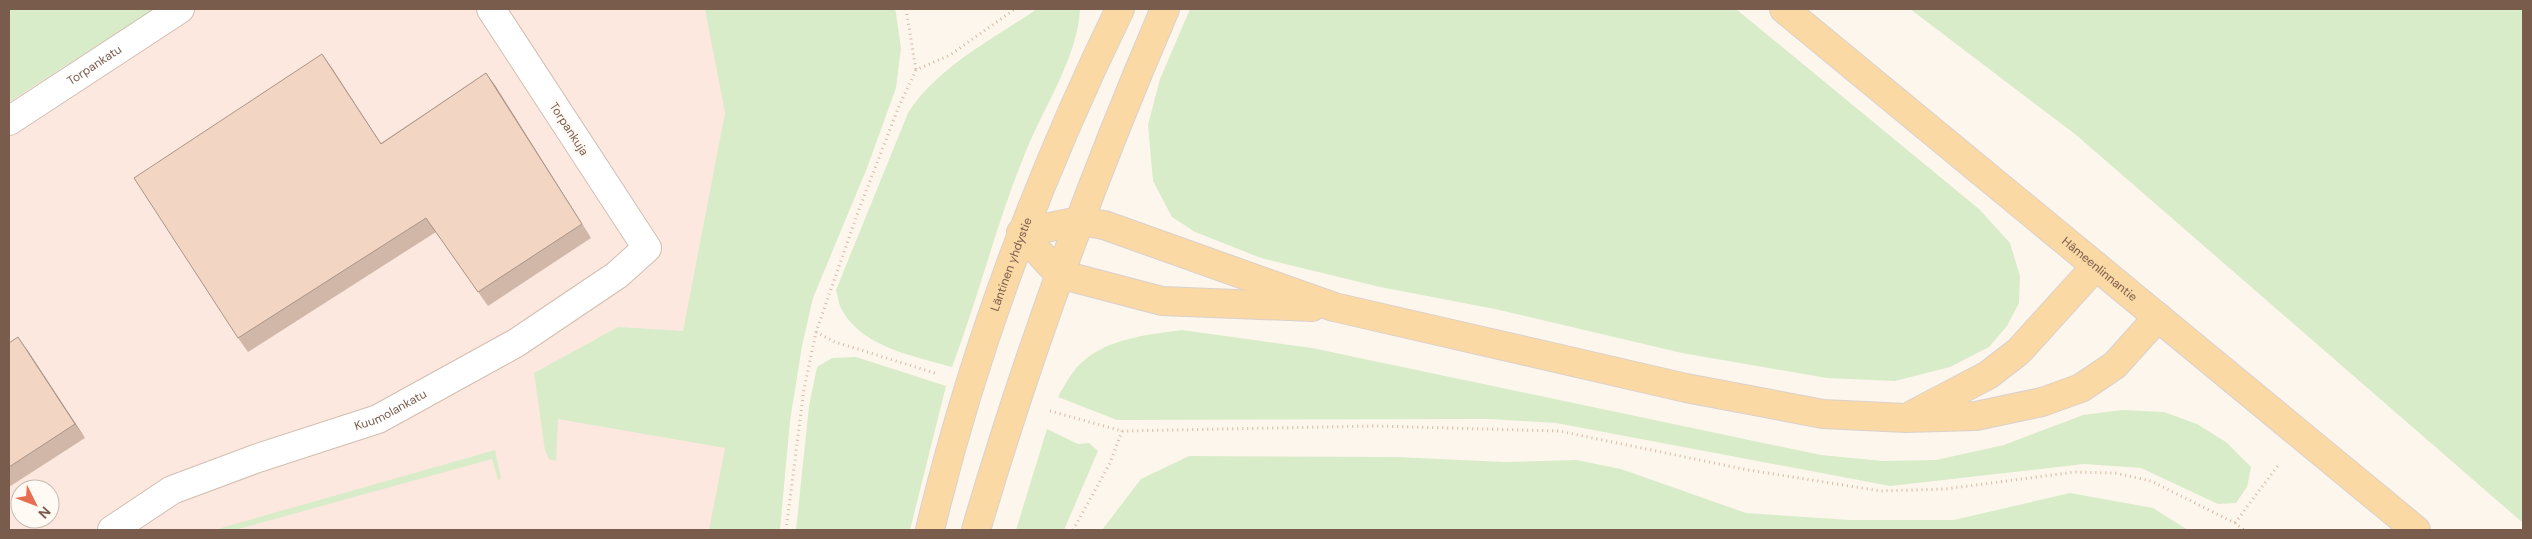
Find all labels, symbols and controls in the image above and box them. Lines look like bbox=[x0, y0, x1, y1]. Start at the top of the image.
street label: Torpankatu bbox=[64, 41, 125, 89]
street label: Torpankuja bbox=[546, 99, 592, 159]
street label: Läntinen yhdystie bbox=[987, 215, 1036, 313]
street label: Hämeenlinnantie bbox=[2059, 233, 2141, 305]
street label: Kuumolankatu bbox=[352, 386, 429, 434]
north arrow bbox=[10, 479, 60, 529]
text: N bbox=[35, 503, 55, 523]

